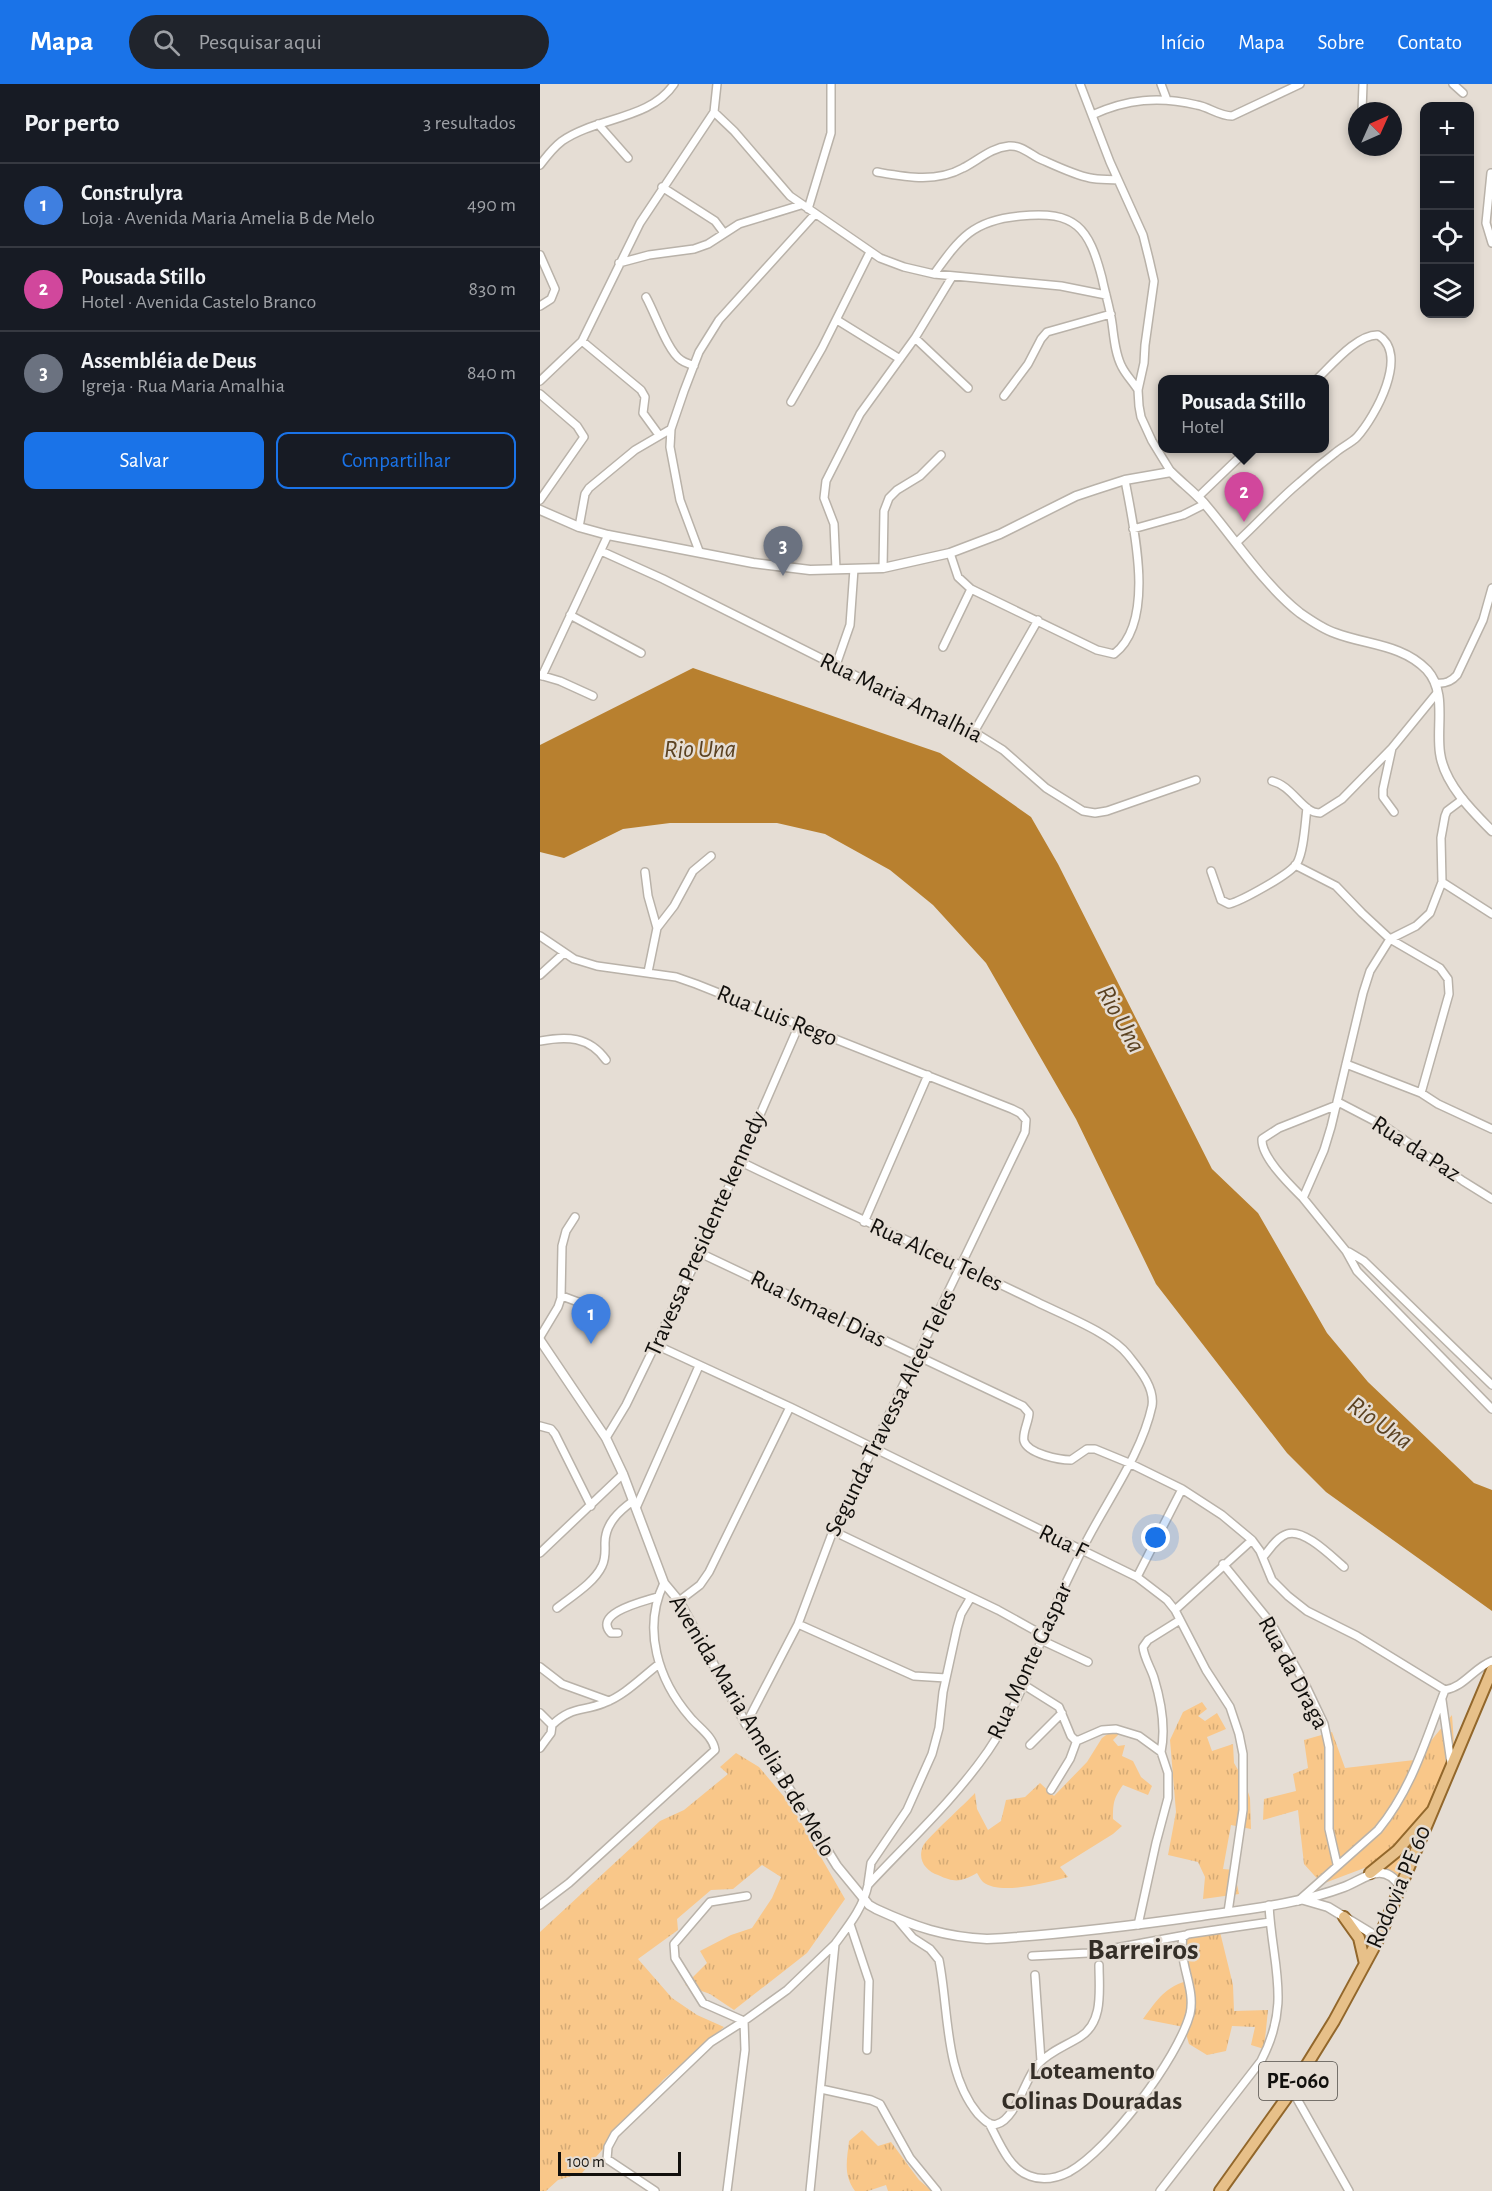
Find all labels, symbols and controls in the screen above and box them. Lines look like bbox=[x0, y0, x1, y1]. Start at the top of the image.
search box bbox=[129, 15, 549, 69]
icon: search bbox=[150, 26, 183, 59]
text: Mapa bbox=[30, 28, 93, 56]
text: Pesquisar aqui bbox=[198, 31, 322, 53]
text: Início bbox=[1160, 32, 1205, 53]
text: Mapa bbox=[1238, 32, 1285, 53]
text: Sobre bbox=[1318, 32, 1364, 53]
text: Contato bbox=[1397, 32, 1462, 53]
north arrow bbox=[1348, 102, 1402, 156]
map controls bbox=[1420, 102, 1474, 318]
button: + bbox=[1420, 102, 1474, 156]
text: Por perto bbox=[24, 110, 120, 136]
text: 3 resultados bbox=[423, 113, 516, 133]
button: − bbox=[1420, 156, 1474, 210]
text: Construlyra bbox=[81, 182, 183, 204]
text: 1 bbox=[40, 195, 47, 215]
text: 490 m bbox=[467, 195, 516, 215]
text: Loja · Avenida Maria Amelia B de Melo bbox=[81, 208, 375, 228]
button: locate bbox=[1420, 210, 1474, 264]
button: layers bbox=[1420, 264, 1474, 318]
text: Pousada Stillo bbox=[81, 266, 206, 288]
text: 2 bbox=[39, 279, 48, 299]
text: 830 m bbox=[468, 279, 516, 299]
text: Hotel · Avenida Castelo Branco bbox=[81, 292, 316, 312]
text: Assembléia de Deus bbox=[81, 350, 256, 372]
text: 3 bbox=[39, 363, 48, 383]
text: 840 m bbox=[467, 363, 516, 383]
popup bbox=[1158, 375, 1329, 453]
text: Igreja · Rua Maria Amalhia bbox=[81, 376, 285, 396]
text: Pousada Stillo bbox=[1181, 391, 1306, 413]
text: Hotel bbox=[1181, 417, 1224, 437]
button: Salvar bbox=[24, 432, 264, 489]
button: Compartilhar bbox=[276, 432, 516, 489]
pin: 2 bbox=[1224, 472, 1264, 522]
pin: 3 bbox=[764, 526, 802, 576]
street label: Rua Maria Amalhia bbox=[816, 648, 986, 748]
water label: Rio Una bbox=[664, 736, 736, 762]
street label: Rua Luis Rego bbox=[713, 981, 841, 1051]
water label: Rio Una bbox=[1092, 981, 1150, 1057]
street label: Travessa Presidente kennedy bbox=[641, 1108, 771, 1360]
street label: Rua da Paz bbox=[1367, 1112, 1465, 1186]
street label: Rua Alceu Teles bbox=[866, 1214, 1006, 1296]
street label: Rua Ismael Dias bbox=[746, 1266, 890, 1352]
street label: Segunda Travessa Alceu Teles bbox=[821, 1286, 961, 1540]
pin: 1 bbox=[572, 1294, 610, 1344]
water label: Rio Una bbox=[1343, 1392, 1417, 1454]
street label: Rua F bbox=[1035, 1520, 1091, 1564]
your location bbox=[1141, 1523, 1170, 1552]
street label: Rua Monte Gaspar bbox=[983, 1579, 1077, 1743]
street label: Avenida Maria Amelia B de Melo bbox=[664, 1591, 840, 1861]
street label: Rua da Draga bbox=[1253, 1613, 1333, 1733]
street label: Rodovia PE 60 bbox=[1362, 1822, 1436, 1952]
district label: Barreiros bbox=[1087, 1935, 1199, 1965]
district label: Loteamento Colinas Douradas bbox=[1002, 2058, 1182, 2114]
road number: PE-060 bbox=[1259, 2062, 1337, 2100]
scale bar bbox=[558, 2149, 681, 2176]
text: 100 m bbox=[567, 2154, 605, 2170]

